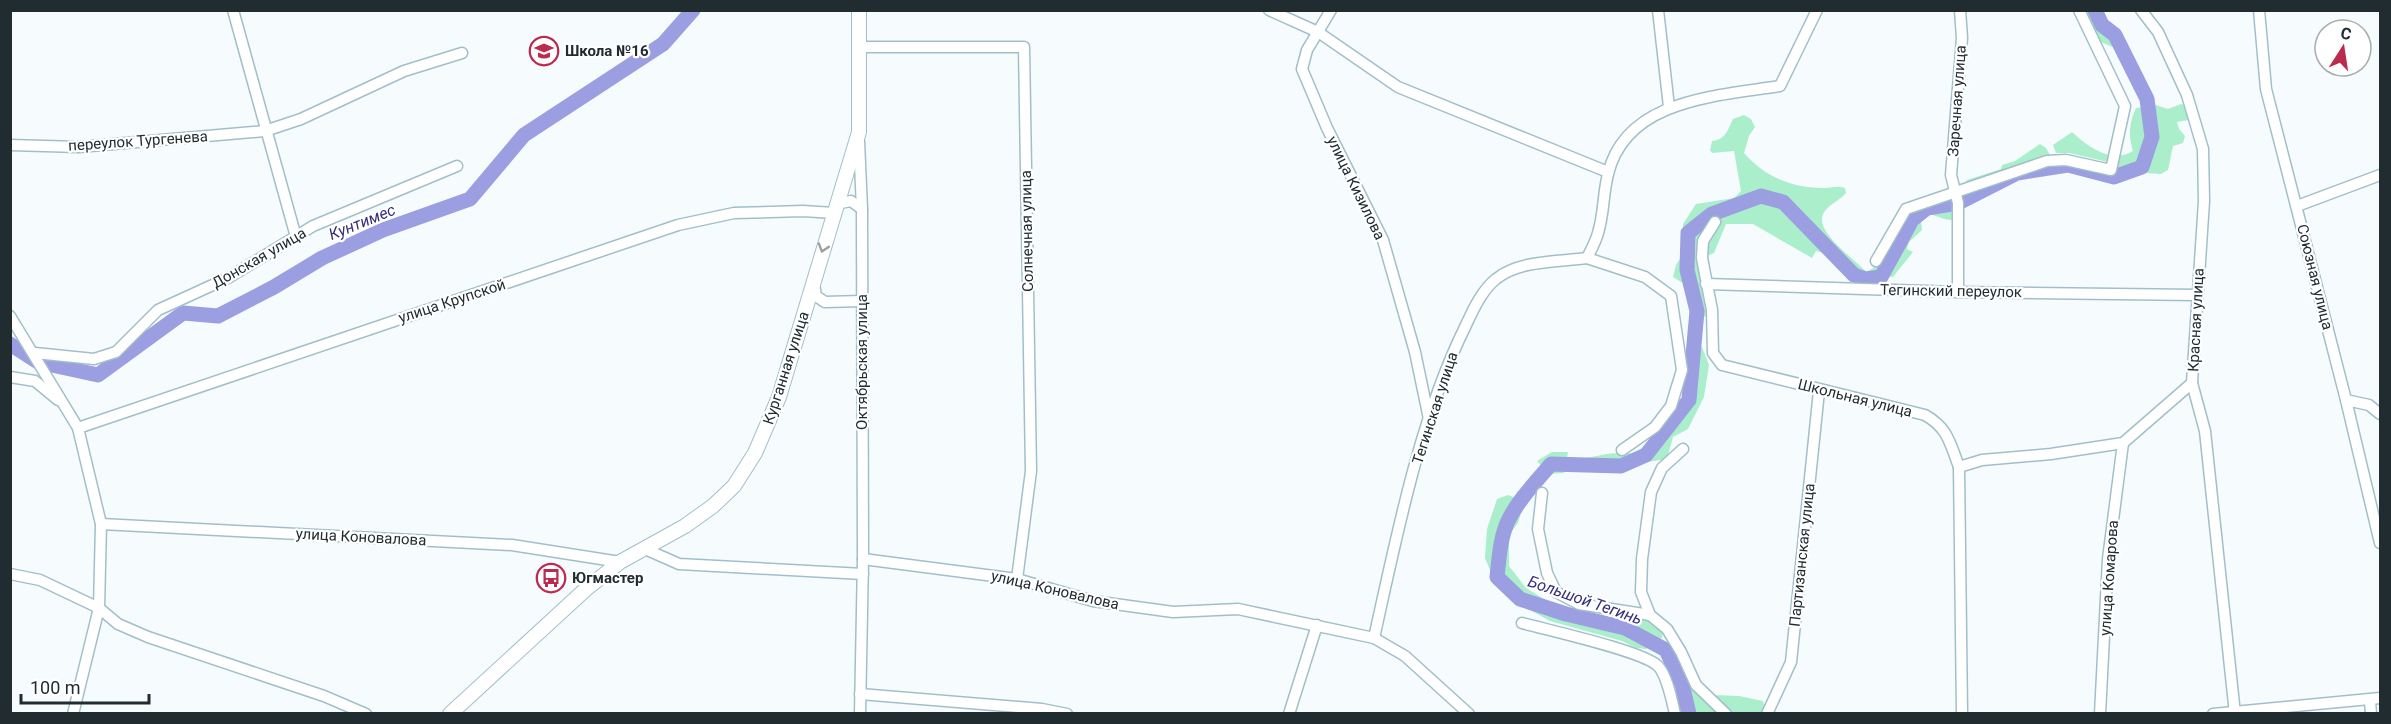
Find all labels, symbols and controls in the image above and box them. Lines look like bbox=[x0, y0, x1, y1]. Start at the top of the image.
north arrow bbox=[2313, 18, 2373, 78]
text: С bbox=[2339, 23, 2353, 44]
school or university icon: Школа №16 bbox=[528, 35, 560, 67]
place label: Школа №16 bbox=[565, 42, 649, 60]
street label: Заречная улица bbox=[1944, 45, 1970, 157]
street label: переулок Тургенева bbox=[68, 127, 208, 155]
street label: улица Кизилова bbox=[1323, 133, 1389, 243]
street label: Солнечная улица bbox=[1017, 170, 1037, 292]
water label: Кунтимес bbox=[326, 200, 398, 244]
street label: Союзная улица bbox=[2293, 222, 2337, 332]
street label: Донская улица bbox=[209, 224, 309, 292]
one-way arrow bbox=[818, 242, 830, 253]
street label: Красная улица bbox=[2184, 268, 2208, 372]
street label: улица Крупской bbox=[396, 275, 508, 327]
street label: Тегинский переулок bbox=[1880, 281, 2022, 301]
street label: Октябрьская улица bbox=[853, 294, 871, 430]
street label: Курганная улица bbox=[759, 309, 813, 427]
street label: Тегинская улица bbox=[1408, 350, 1462, 466]
street label: Школьная улица bbox=[1796, 375, 1914, 421]
street label: Партизанская улица bbox=[1786, 482, 1818, 628]
street label: улица Комарова bbox=[2096, 520, 2122, 636]
street label: улица Коновалова bbox=[295, 525, 427, 549]
bus stop icon: Югмастер bbox=[535, 562, 567, 594]
street label: улица Коновалова bbox=[989, 567, 1121, 613]
place label: Югмастер bbox=[572, 569, 643, 587]
water label: Большой Тегинь bbox=[1525, 572, 1645, 628]
scale bar bbox=[21, 667, 148, 705]
text: 100 m bbox=[30, 677, 81, 698]

